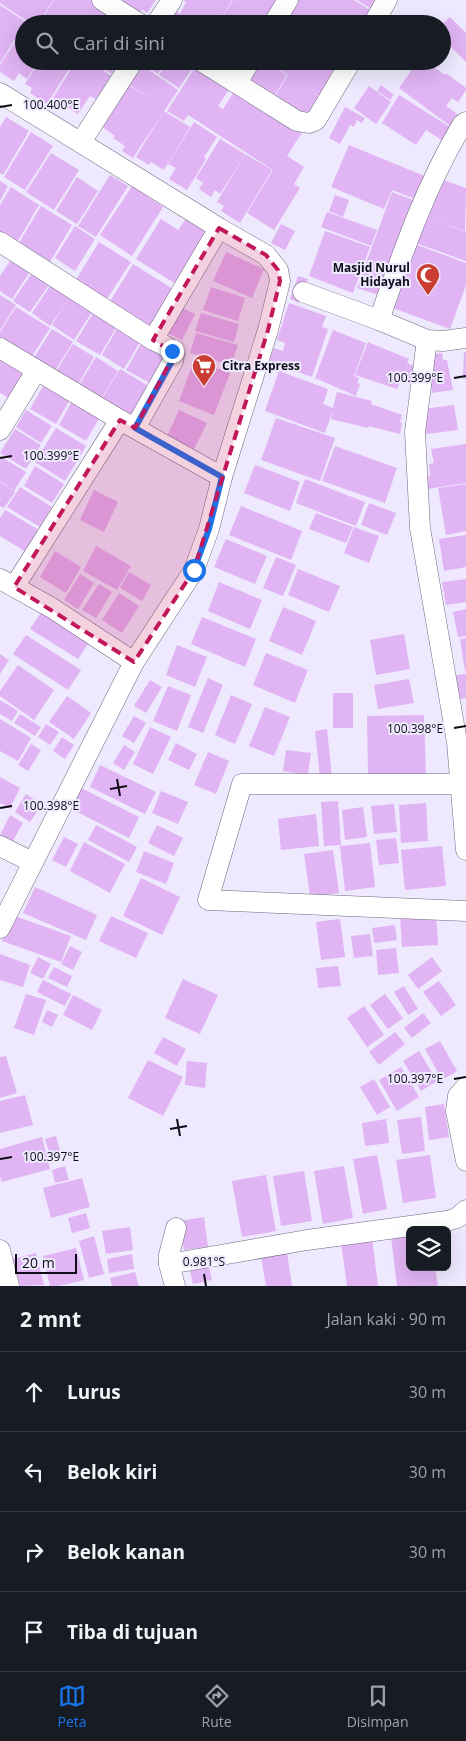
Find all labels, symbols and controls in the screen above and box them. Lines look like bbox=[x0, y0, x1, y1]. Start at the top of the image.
search box bbox=[15, 15, 451, 70]
icon: search bbox=[33, 29, 61, 57]
text: Cari di sini bbox=[73, 30, 165, 56]
text: 100.400°E bbox=[23, 96, 79, 113]
place label: Masjid Nurul Hidayah bbox=[333, 259, 410, 290]
mosque icon: Masjid Nurul Hidayah bbox=[415, 262, 441, 296]
route end bbox=[161, 340, 184, 363]
supermarket icon: Citra Express bbox=[191, 353, 217, 387]
place label: Citra Express bbox=[222, 357, 300, 374]
text: 100.399°E bbox=[387, 369, 443, 386]
text: 100.399°E bbox=[23, 447, 79, 464]
route start bbox=[183, 559, 206, 582]
text: 100.398°E bbox=[387, 720, 443, 737]
text: 100.398°E bbox=[23, 797, 79, 814]
text: 100.397°E bbox=[387, 1070, 443, 1087]
text: 100.397°E bbox=[23, 1148, 79, 1165]
map controls bbox=[406, 1226, 451, 1271]
button: layers bbox=[406, 1226, 451, 1271]
scale bar bbox=[15, 1251, 78, 1274]
text: 20 m bbox=[22, 1253, 55, 1272]
text: 0.981°S bbox=[183, 1253, 225, 1270]
text: 2 mnt bbox=[20, 1305, 81, 1333]
text: Jalan kaki · 90 m bbox=[326, 1308, 446, 1330]
icon: ahead bbox=[20, 1378, 48, 1406]
text: Lurus bbox=[67, 1379, 121, 1405]
text: 30 m bbox=[409, 1381, 446, 1403]
icon: left bbox=[20, 1458, 48, 1486]
text: Belok kiri bbox=[67, 1459, 157, 1485]
text: 30 m bbox=[409, 1461, 446, 1483]
icon: right bbox=[20, 1538, 48, 1566]
text: Belok kanan bbox=[67, 1539, 185, 1565]
text: 30 m bbox=[409, 1541, 446, 1563]
icon: arrive bbox=[20, 1618, 48, 1646]
text: Tiba di tujuan bbox=[67, 1619, 198, 1645]
tab: Peta bbox=[58, 1682, 87, 1731]
tab: Rute bbox=[202, 1682, 232, 1731]
tab: Disimpan bbox=[347, 1682, 408, 1731]

